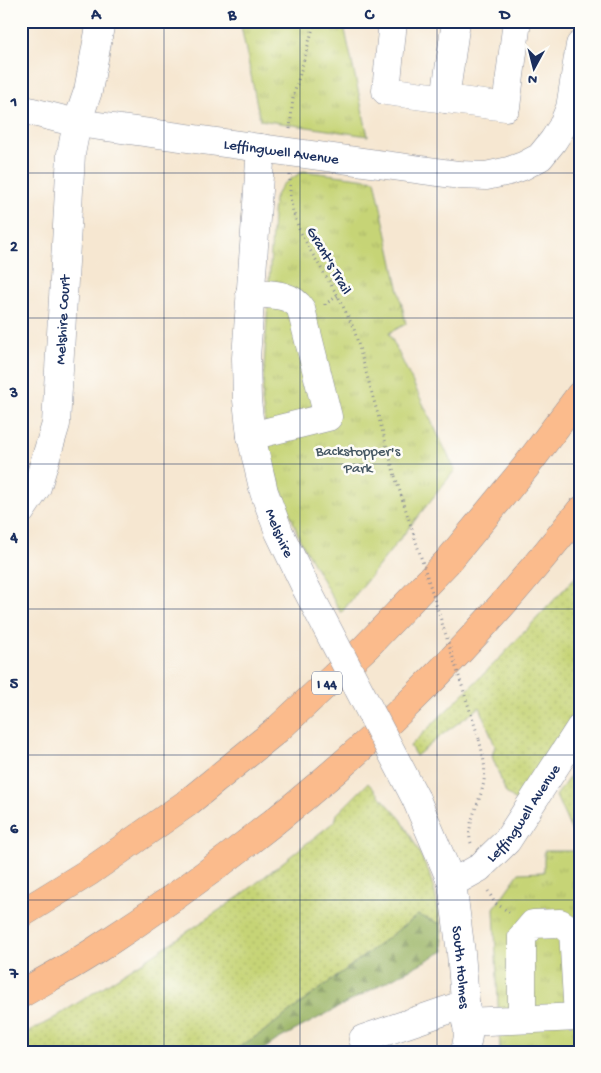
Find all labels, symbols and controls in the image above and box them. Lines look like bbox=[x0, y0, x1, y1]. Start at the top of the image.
text: A bbox=[90, 7, 102, 26]
text: B bbox=[227, 7, 237, 26]
text: C bbox=[364, 7, 375, 26]
text: D bbox=[498, 7, 511, 26]
north arrow bbox=[508, 42, 558, 92]
text: N bbox=[527, 69, 538, 87]
text: 1 bbox=[10, 94, 17, 113]
street label: Leffingwell Avenue bbox=[222, 136, 340, 170]
street label: Grant's Trail bbox=[302, 224, 355, 298]
text: 2 bbox=[10, 239, 18, 258]
street label: Melshire Court bbox=[52, 273, 75, 365]
text: 3 bbox=[9, 385, 18, 404]
park label: Backstopper's Park bbox=[315, 443, 401, 478]
street label: Melshire bbox=[260, 506, 297, 561]
text: 4 bbox=[9, 530, 18, 549]
road number: I 44 bbox=[312, 671, 342, 694]
text: 5 bbox=[10, 676, 19, 695]
street label: Leffingwell Avenue bbox=[484, 761, 565, 867]
text: 6 bbox=[10, 821, 19, 840]
street label: South Holmes bbox=[447, 925, 473, 1010]
text: 7 bbox=[9, 966, 19, 985]

